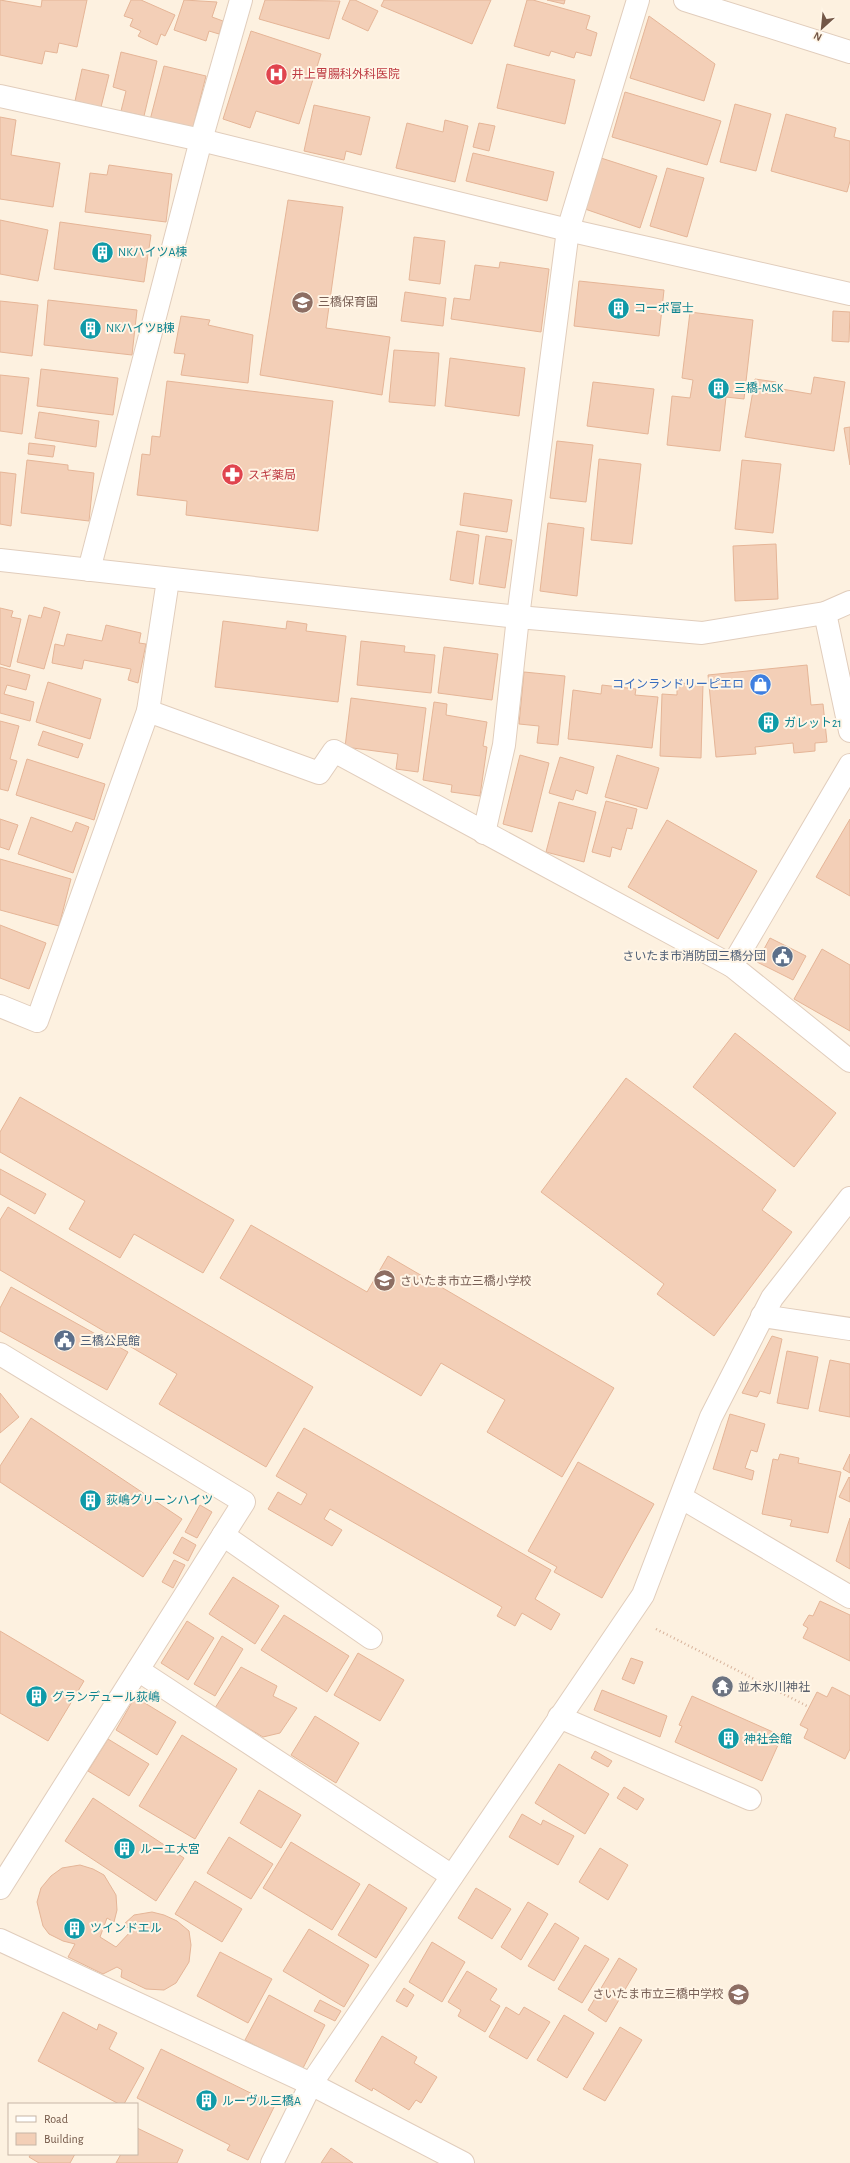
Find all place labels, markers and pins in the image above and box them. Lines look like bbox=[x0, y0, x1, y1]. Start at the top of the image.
hospital icon: 井上胃腸科外科医院 bbox=[264, 61, 290, 87]
place label: 井上胃腸科外科医院 bbox=[292, 67, 400, 80]
building icon: NKハイツA棟 bbox=[89, 239, 115, 265]
place label: NKハイツA棟 bbox=[118, 245, 187, 258]
school or university icon: 三橋保育園 bbox=[289, 289, 315, 315]
place label: 三橋保育園 bbox=[318, 295, 378, 308]
building icon: コーポ富士 bbox=[606, 295, 632, 321]
place label: コーポ富士 bbox=[634, 302, 694, 314]
building icon: NKハイツB棟 bbox=[77, 315, 103, 341]
place label: NKハイツB棟 bbox=[106, 321, 175, 334]
building icon: 三橋-MSK bbox=[705, 375, 731, 401]
place label: 三橋-MSK bbox=[734, 381, 784, 394]
pharmacy icon: スギ薬局 bbox=[219, 462, 245, 488]
place label: スギ薬局 bbox=[248, 468, 296, 481]
shop icon: コインランドリーピエロ bbox=[747, 671, 773, 697]
place label: コインランドリーピエロ bbox=[612, 678, 744, 690]
building icon: ガレット21 bbox=[756, 710, 782, 736]
place label: ガレット21 bbox=[784, 716, 842, 729]
public building icon: さいたま市消防団三橋分団 bbox=[769, 943, 795, 969]
place label: さいたま市消防団三橋分団 bbox=[622, 949, 766, 962]
school or university icon: さいたま市立三橋小学校 bbox=[371, 1268, 397, 1294]
place label: さいたま市立三橋小学校 bbox=[400, 1274, 532, 1287]
public building icon: 三橋公民館 bbox=[51, 1328, 77, 1354]
place label: 三橋公民館 bbox=[80, 1334, 140, 1347]
building icon: 荻嶋グリーンハイツ bbox=[78, 1487, 104, 1513]
place label: 荻嶋グリーンハイツ bbox=[106, 1493, 213, 1506]
temple icon: 並木氷川神社 bbox=[710, 1674, 736, 1700]
place label: 並木氷川神社 bbox=[738, 1680, 810, 1693]
building icon: グランデュール荻嶋 bbox=[24, 1684, 50, 1710]
place label: グランデュール荻嶋 bbox=[52, 1690, 160, 1703]
building icon: 神社会館 bbox=[715, 1726, 741, 1752]
place label: 神社会館 bbox=[744, 1733, 792, 1745]
building icon: ルーエ大宮 bbox=[111, 1836, 137, 1862]
place label: ルーエ大宮 bbox=[140, 1843, 200, 1855]
building icon: ツインドエル bbox=[61, 1915, 87, 1941]
place label: ツインドエル bbox=[90, 1922, 162, 1934]
school or university icon: さいたま市立三橋中学校 bbox=[726, 1981, 752, 2007]
place label: さいたま市立三橋中学校 bbox=[592, 1987, 724, 2000]
building icon: ルーヴル三橋A bbox=[193, 2088, 219, 2114]
place label: ルーヴル三橋A bbox=[222, 2094, 301, 2107]

